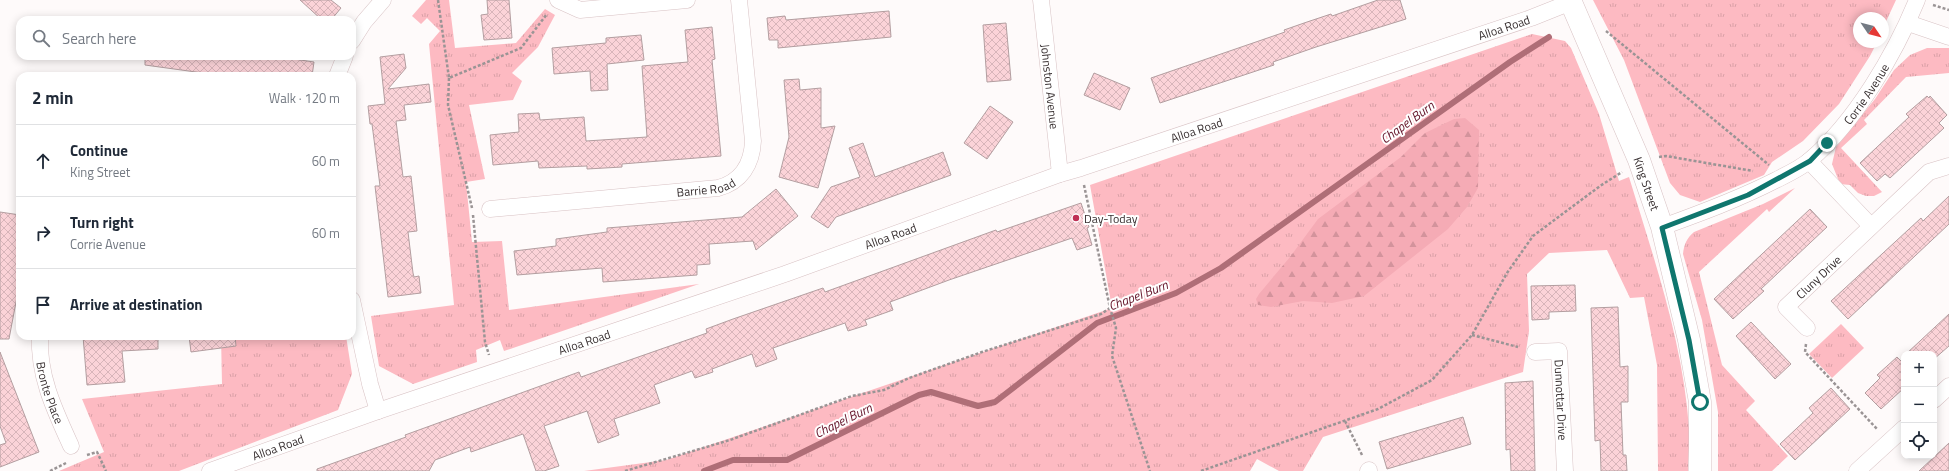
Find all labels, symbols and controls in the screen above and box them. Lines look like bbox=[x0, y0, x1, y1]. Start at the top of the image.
street label: Alloa Road bbox=[1475, 10, 1532, 45]
north arrow bbox=[1853, 12, 1889, 48]
search box bbox=[16, 16, 356, 60]
icon: search bbox=[30, 27, 52, 49]
text: Search here bbox=[62, 27, 136, 50]
street label: Johnston Avenue bbox=[1036, 43, 1065, 130]
street label: Corrie Avenue bbox=[1838, 60, 1893, 128]
text: 2 min bbox=[32, 85, 73, 111]
text: Walk · 120 m bbox=[269, 88, 340, 108]
water label: Chapel Burn bbox=[1376, 95, 1438, 148]
street label: Alloa Road bbox=[1168, 112, 1225, 147]
route end bbox=[1818, 134, 1836, 152]
text: Continue bbox=[70, 139, 128, 162]
icon: ahead bbox=[32, 150, 54, 172]
text: 60 m bbox=[312, 151, 340, 171]
street label: King Street bbox=[1629, 154, 1665, 214]
text: King Street bbox=[70, 162, 130, 182]
street label: Barrie Road bbox=[676, 173, 739, 201]
place label: Day-Today bbox=[1084, 209, 1138, 228]
text: Turn right bbox=[70, 211, 134, 234]
marker: Day-Today bbox=[1071, 213, 1081, 223]
street label: Alloa Road bbox=[862, 218, 919, 254]
icon: right bbox=[32, 222, 54, 244]
text: 60 m bbox=[312, 223, 340, 243]
text: Corrie Avenue bbox=[70, 234, 146, 254]
street label: Cluny Drive bbox=[1791, 250, 1845, 303]
water label: Chapel Burn bbox=[1105, 274, 1171, 315]
text: Arrive at destination bbox=[70, 293, 203, 316]
icon: arrive bbox=[32, 294, 54, 316]
street label: Alloa Road bbox=[556, 324, 613, 359]
map controls bbox=[1901, 351, 1937, 459]
button: + bbox=[1901, 351, 1937, 387]
street label: Dunnottar Drive bbox=[1550, 359, 1573, 441]
street label: Bronte Place bbox=[32, 360, 69, 427]
button: − bbox=[1901, 387, 1937, 423]
route start bbox=[1691, 393, 1709, 411]
water label: Chapel Burn bbox=[811, 397, 876, 443]
button: locate bbox=[1901, 423, 1937, 459]
street label: Alloa Road bbox=[249, 429, 306, 465]

